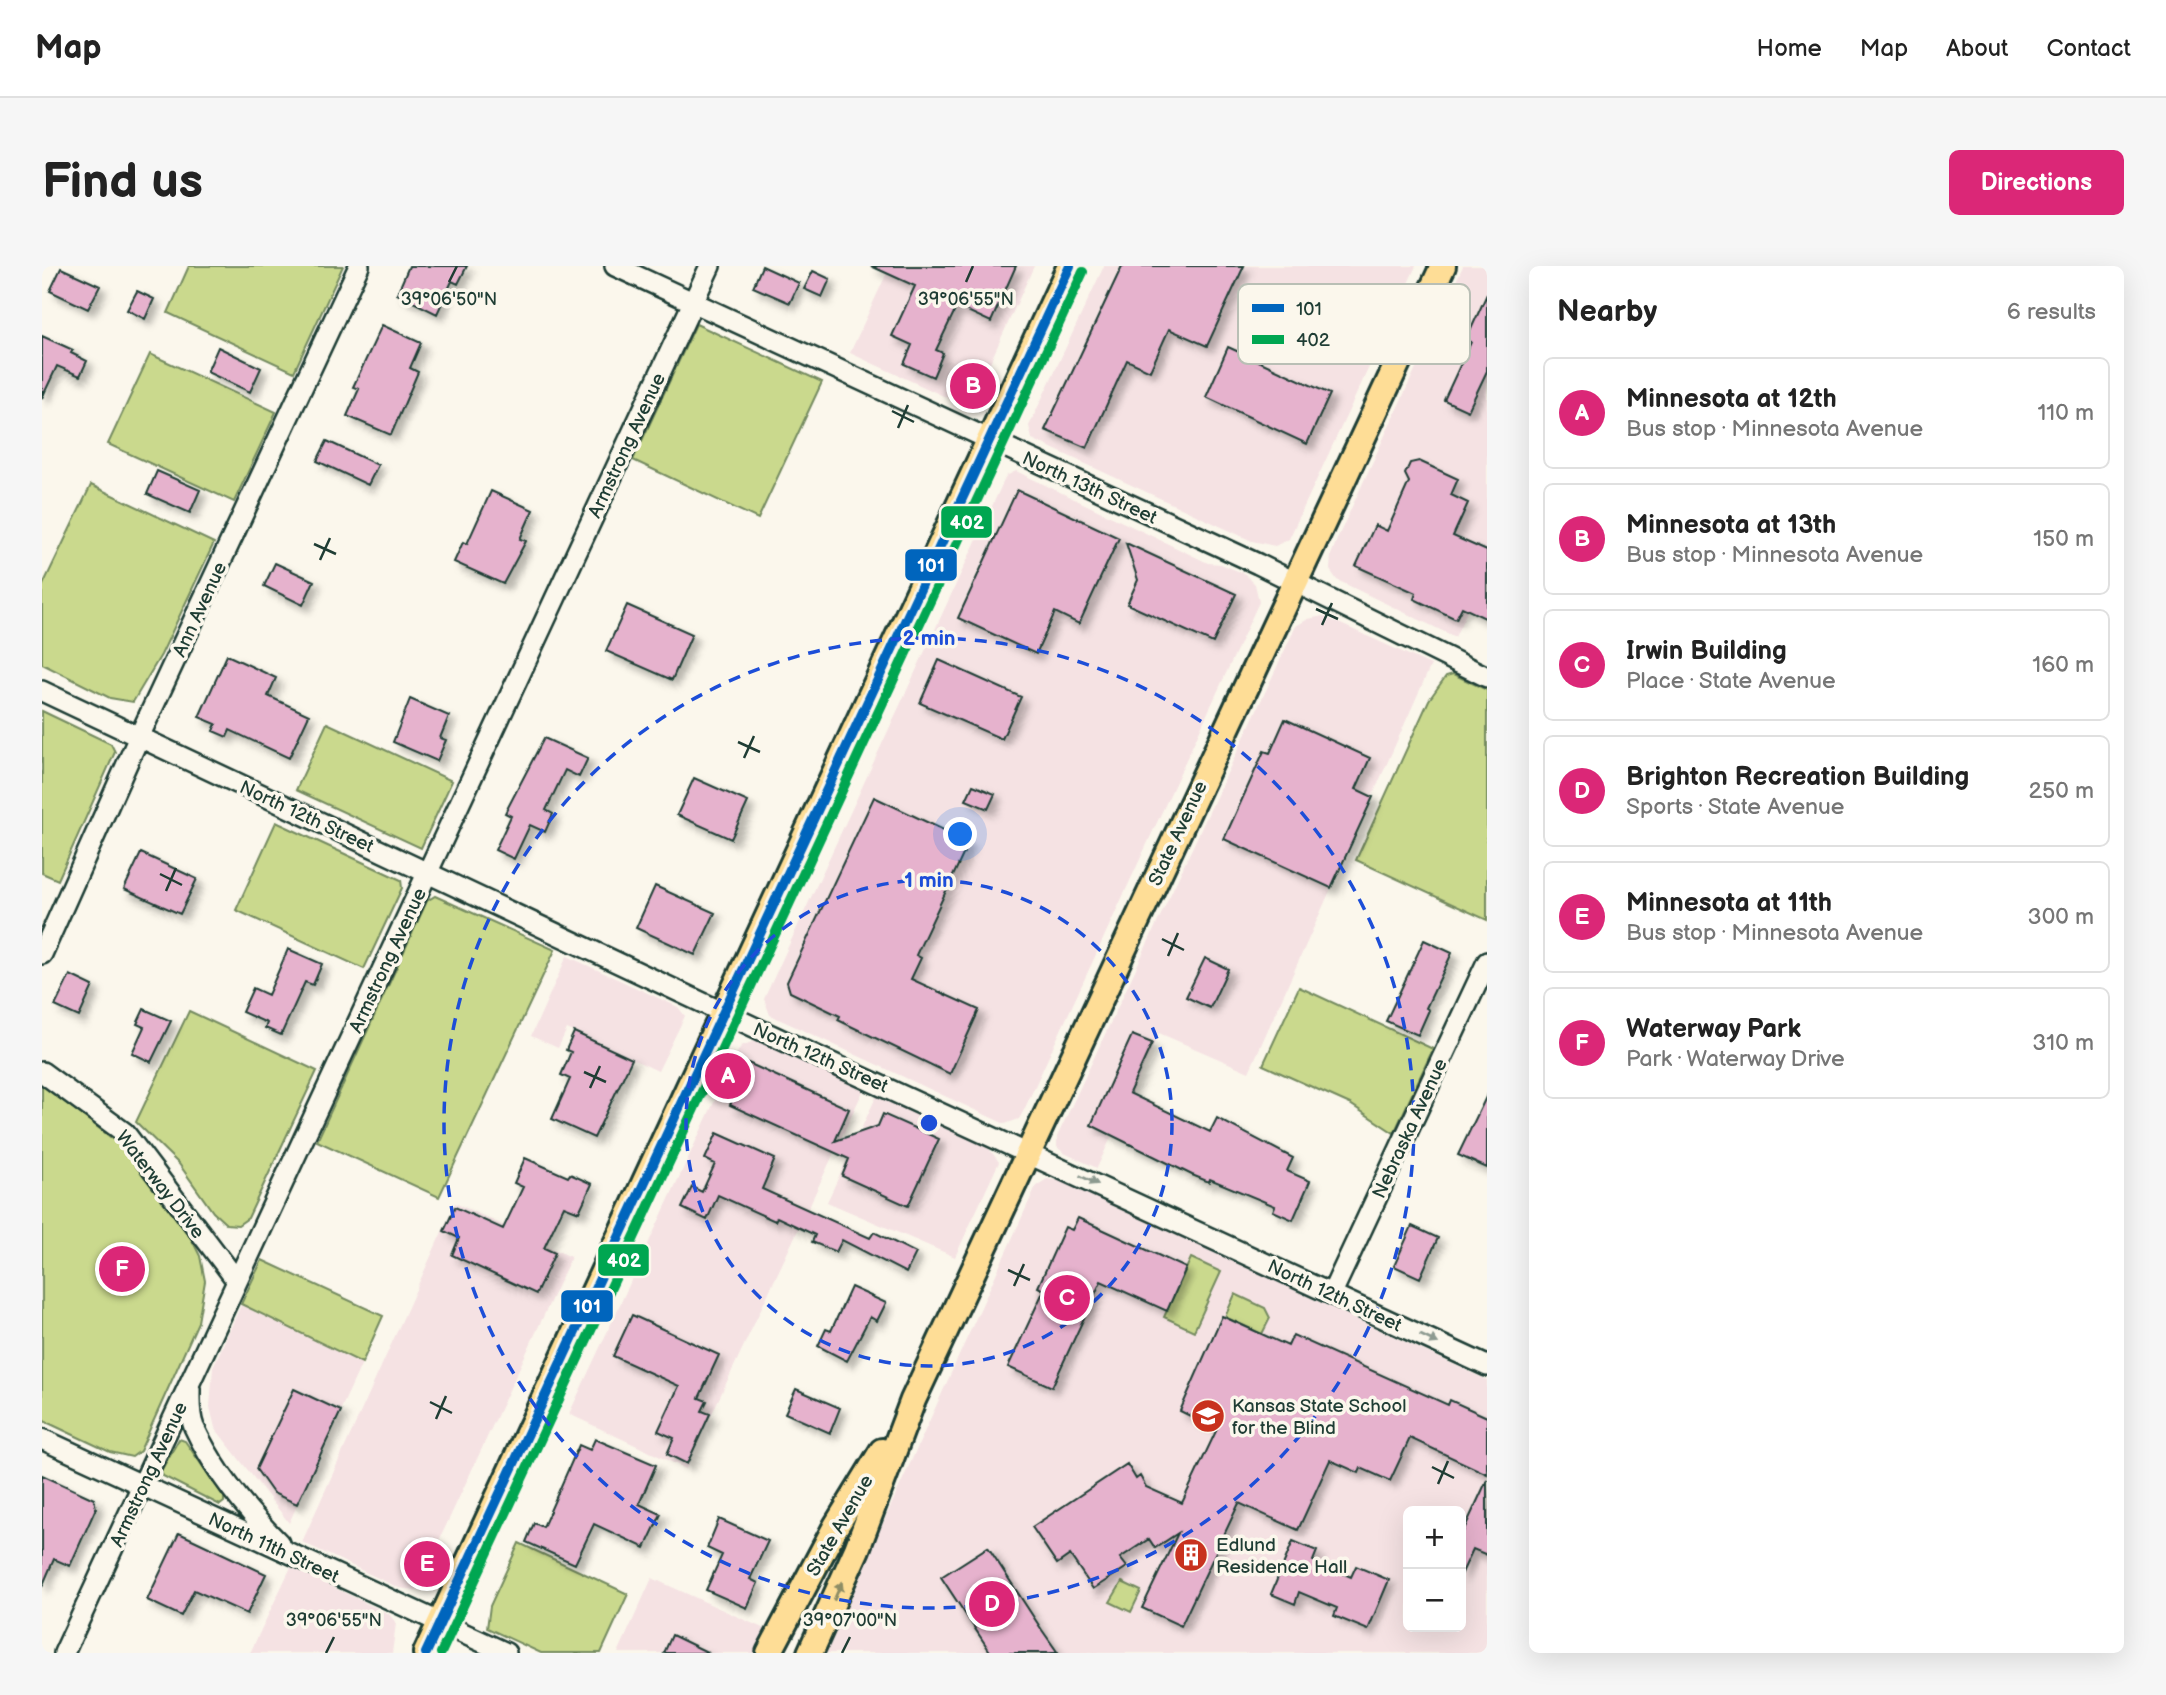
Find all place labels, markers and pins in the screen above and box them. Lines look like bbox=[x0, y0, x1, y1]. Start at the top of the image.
pin: B bbox=[950, 360, 996, 412]
pin: A bbox=[705, 1050, 751, 1102]
centre of rings bbox=[917, 1111, 941, 1135]
pin: F bbox=[99, 1243, 145, 1295]
pin: C bbox=[1044, 1272, 1090, 1324]
place label: Kansas State School for the Blind bbox=[1232, 1395, 1407, 1440]
school or university icon: Kansas State School for the Blind bbox=[1189, 1397, 1227, 1435]
place label: Edlund Residence Hall bbox=[1216, 1534, 1347, 1579]
building icon: Edlund Residence Hall bbox=[1172, 1536, 1210, 1574]
pin: E bbox=[404, 1538, 450, 1590]
pin: D bbox=[969, 1578, 1015, 1630]

